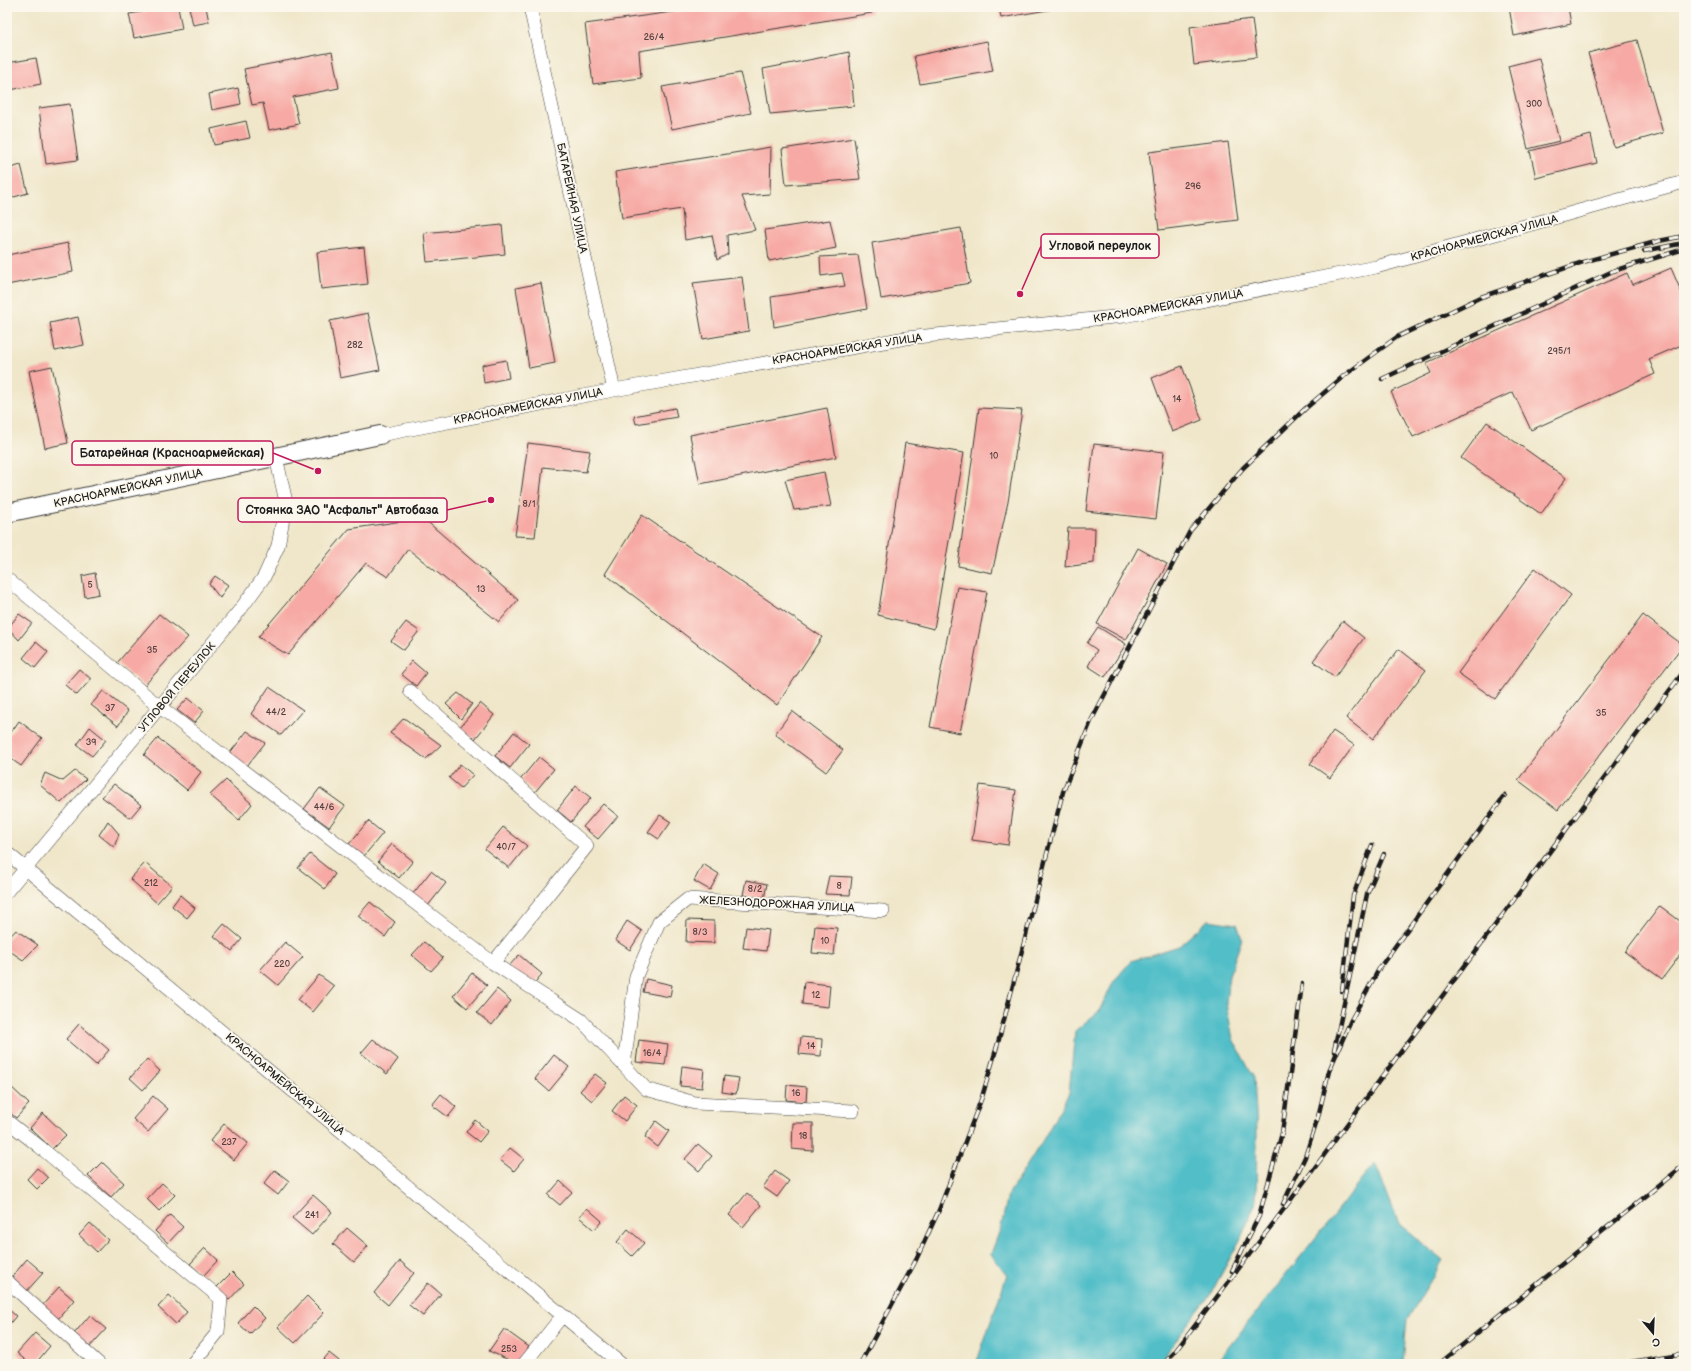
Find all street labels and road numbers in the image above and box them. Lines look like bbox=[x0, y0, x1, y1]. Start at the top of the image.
street label: БАТАРЕЙНАЯ УЛИЦА bbox=[554, 142, 590, 255]
street label: КРАСНОАРМЕЙСКАЯ УЛИЦА bbox=[1409, 212, 1559, 264]
street label: КРАСНОАРМЕЙСКАЯ УЛИЦА bbox=[1092, 286, 1244, 326]
street label: КРАСНОАРМЕЙСКАЯ УЛИЦА bbox=[771, 331, 923, 367]
street label: КРАСНОАРМЕЙСКАЯ УЛИЦА bbox=[452, 385, 604, 427]
street label: КРАСНОАРМЕЙСКАЯ УЛИЦА bbox=[53, 466, 204, 510]
street label: УГЛОВОЙ ПЕРЕУЛОК bbox=[136, 639, 219, 734]
street label: ЖЕЛЕЗНОДОРОЖНАЯ УЛИЦА bbox=[699, 893, 855, 915]
street label: КРАСНОАРМЕЙСКАЯ УЛИЦА bbox=[223, 1030, 347, 1138]

